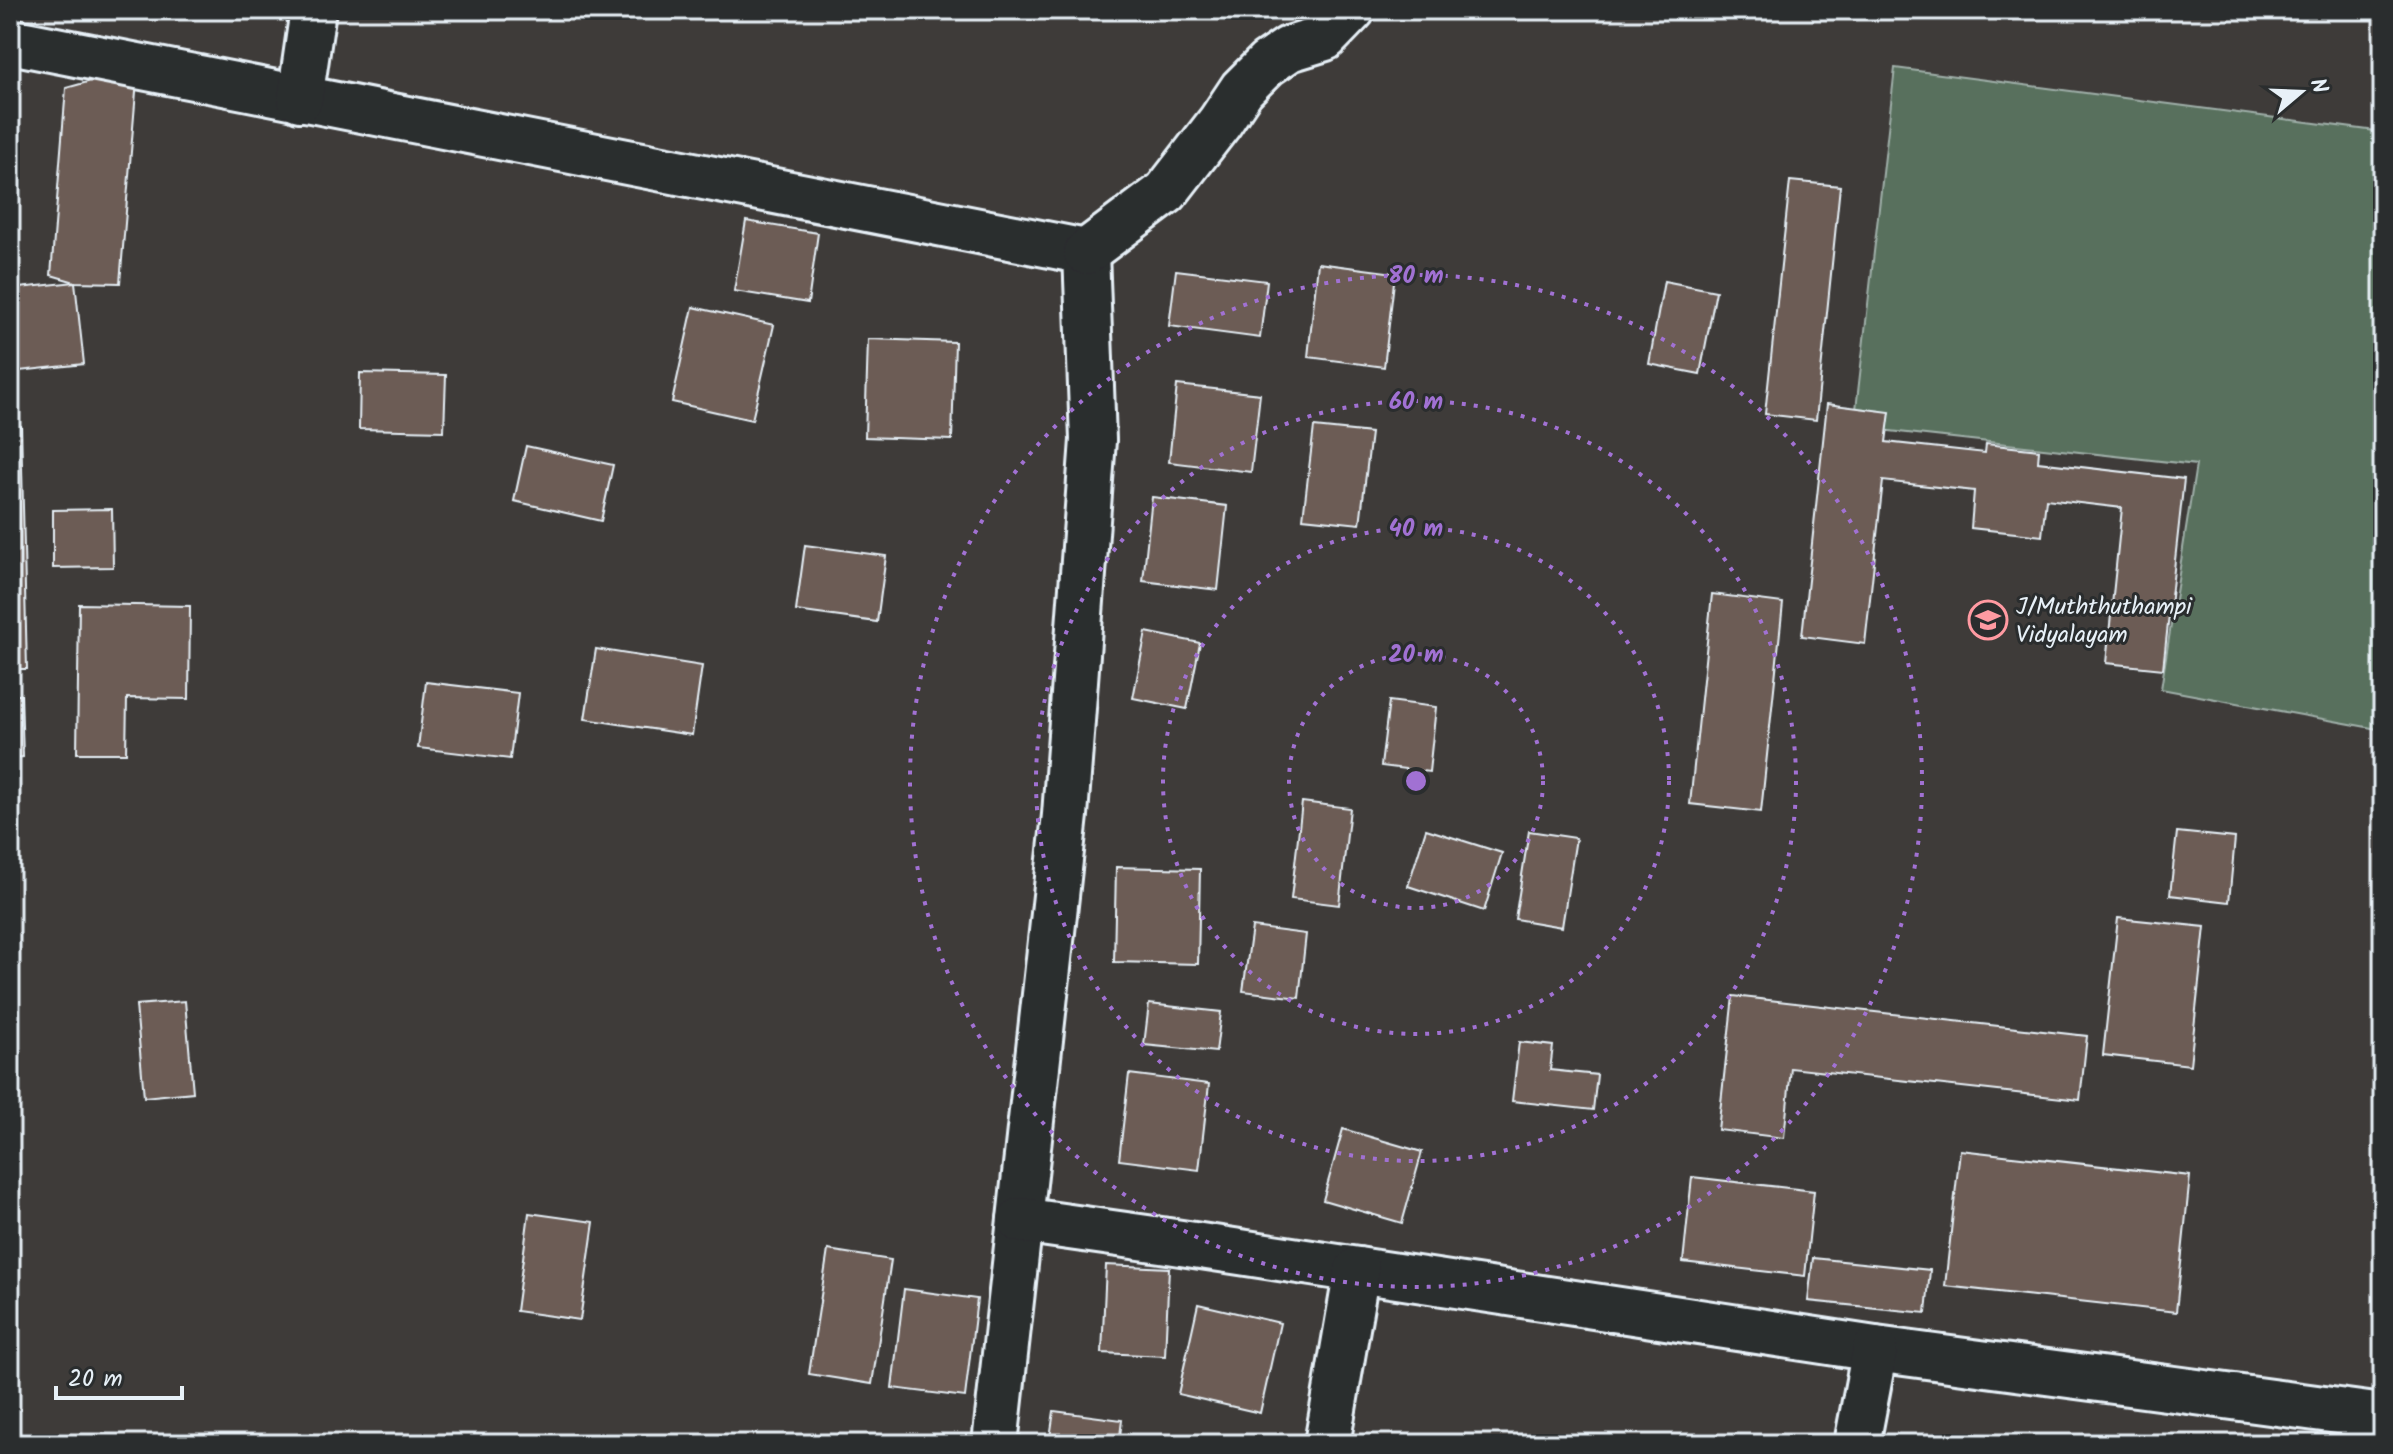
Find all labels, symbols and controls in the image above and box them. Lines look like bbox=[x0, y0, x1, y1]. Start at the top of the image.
north arrow bbox=[2261, 52, 2341, 132]
text: N bbox=[2299, 74, 2336, 99]
text: 80 m bbox=[1388, 257, 1444, 296]
text: 60 m bbox=[1389, 383, 1443, 422]
text: 40 m bbox=[1389, 510, 1443, 549]
place label: J/Muththuthampi Vidyalayam bbox=[2016, 588, 2193, 655]
school or university icon: J/Muththuthampi Vidyalayam bbox=[1967, 599, 2009, 641]
text: 20 m bbox=[1388, 636, 1444, 675]
centre of rings bbox=[1402, 767, 1430, 795]
scale bar bbox=[56, 1350, 182, 1400]
text: 20 m bbox=[68, 1360, 123, 1399]

